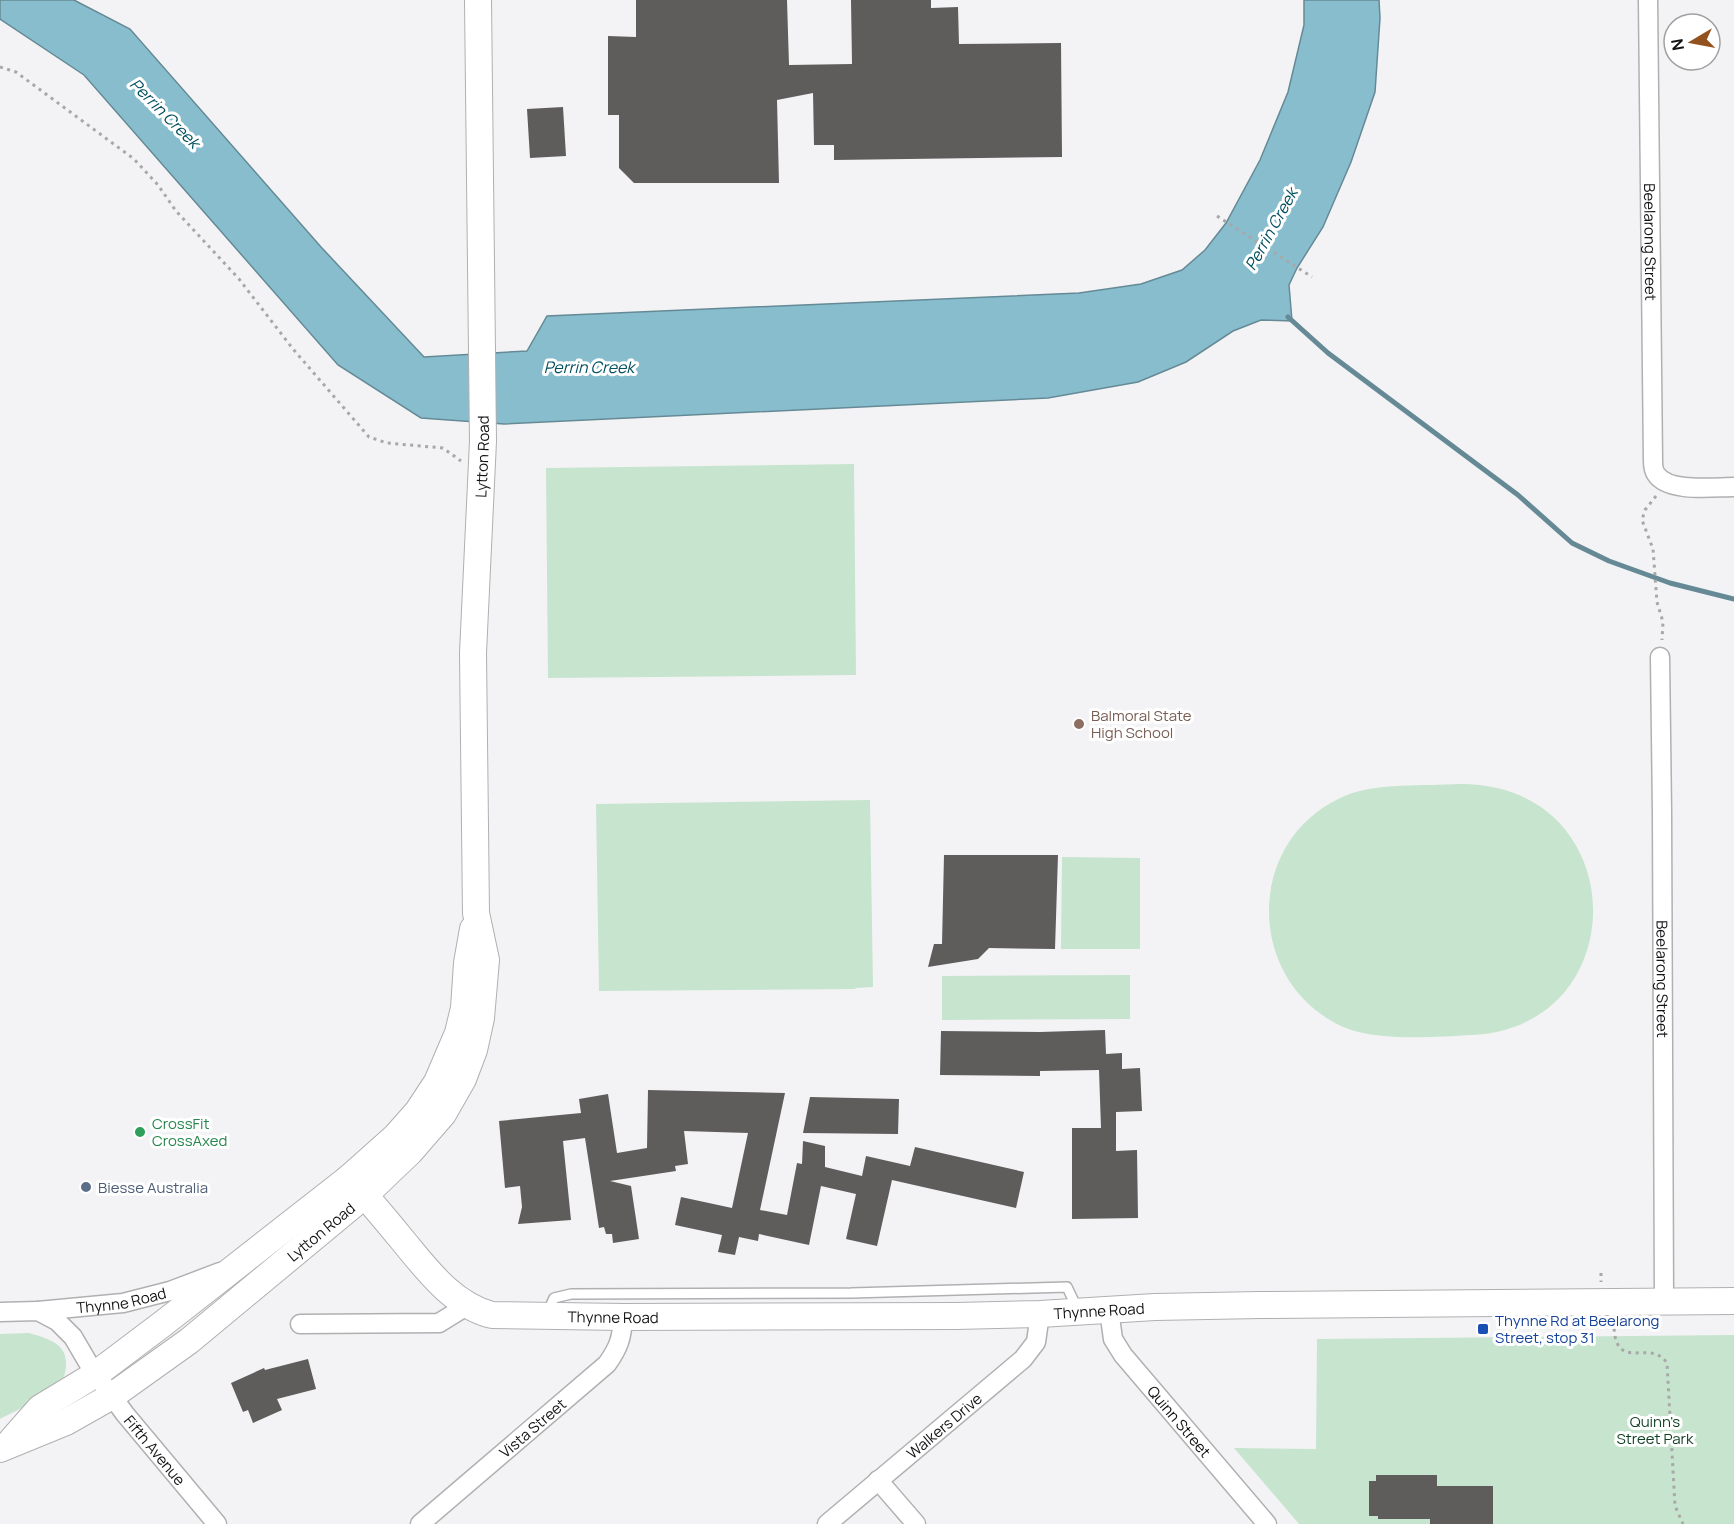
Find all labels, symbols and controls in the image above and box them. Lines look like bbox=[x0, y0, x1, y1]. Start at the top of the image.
north arrow bbox=[1662, 12, 1722, 72]
text: N bbox=[1665, 37, 1689, 52]
water label: Perrin Creek bbox=[125, 73, 206, 154]
water label: Perrin Creek bbox=[1239, 182, 1304, 274]
street label: Beelarong Street bbox=[1639, 183, 1662, 301]
water label: Perrin Creek bbox=[544, 356, 636, 378]
street label: Lytton Road bbox=[470, 415, 494, 498]
place label: Balmoral State High School bbox=[1091, 705, 1192, 743]
marker: Balmoral State High School bbox=[1072, 717, 1086, 731]
street label: Beelarong Street bbox=[1652, 920, 1673, 1038]
place label: CrossFit CrossAxed bbox=[152, 1113, 227, 1151]
marker: CrossFit CrossAxed bbox=[133, 1125, 147, 1139]
place label: Biesse Australia bbox=[98, 1177, 208, 1198]
marker: Biesse Australia bbox=[79, 1180, 93, 1194]
street label: Lytton Road bbox=[282, 1197, 359, 1266]
street label: Thynne Road bbox=[75, 1282, 168, 1318]
street label: Thynne Road bbox=[1053, 1297, 1145, 1324]
street label: Thynne Road bbox=[568, 1306, 659, 1328]
place label: Thynne Rd at Beelarong Street, stop 31 bbox=[1495, 1310, 1659, 1348]
marker: Thynne Rd at Beelarong Street, stop 31 bbox=[1476, 1322, 1490, 1336]
street label: Quinn Street bbox=[1143, 1381, 1216, 1462]
street label: Walkers Drive bbox=[902, 1388, 986, 1463]
street label: Vista Street bbox=[495, 1393, 570, 1462]
street label: Fifth Avenue bbox=[120, 1410, 191, 1490]
park label: Quinn's Street Park bbox=[1617, 1411, 1694, 1449]

